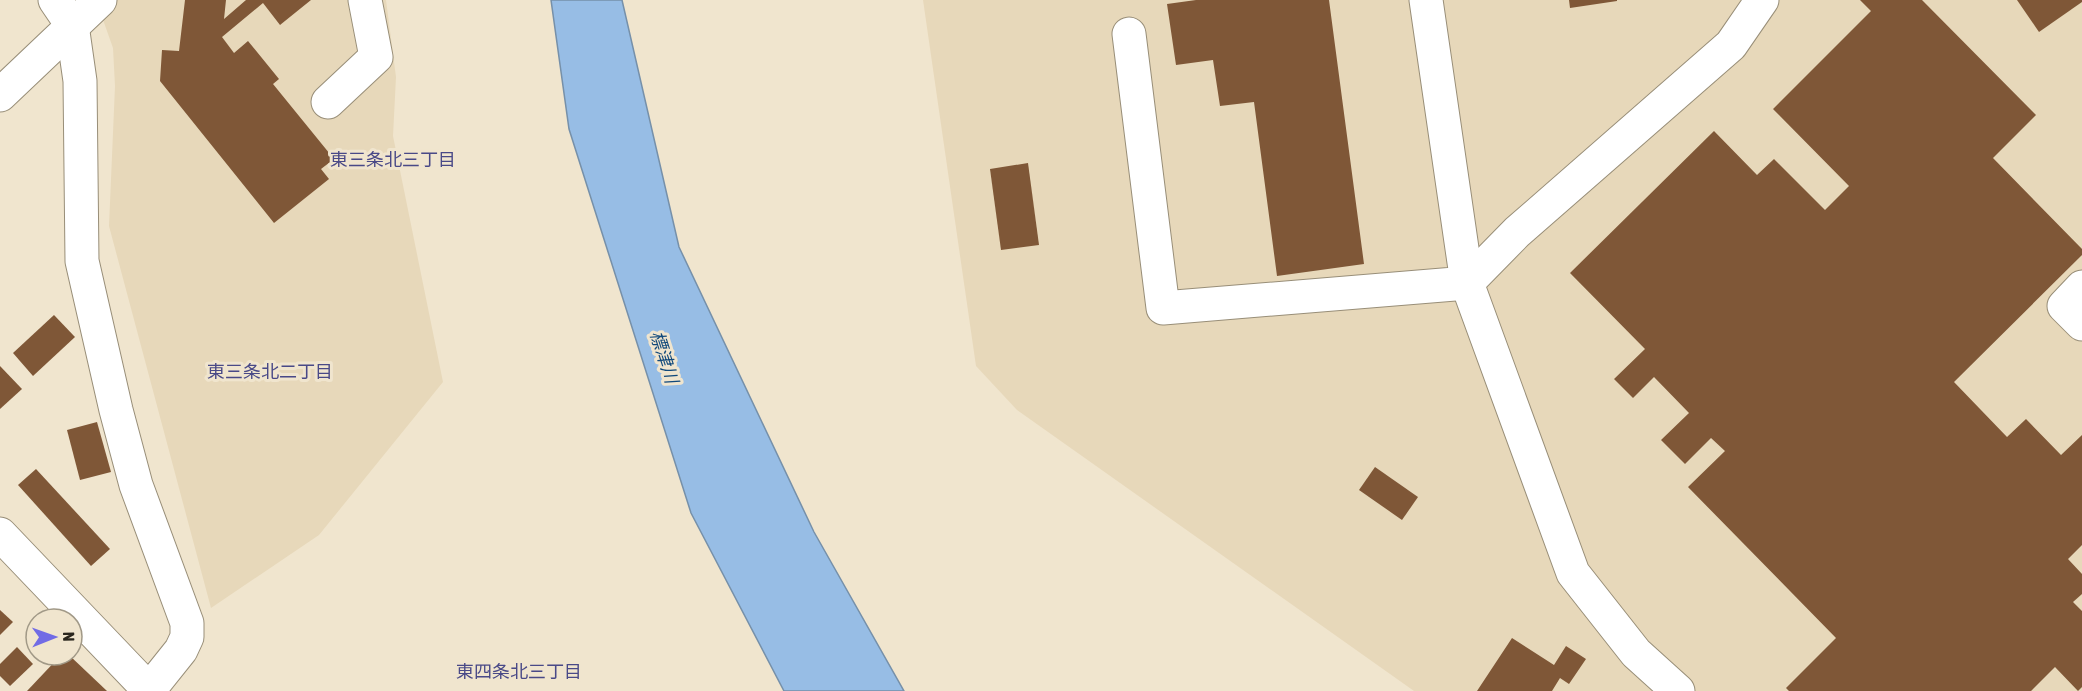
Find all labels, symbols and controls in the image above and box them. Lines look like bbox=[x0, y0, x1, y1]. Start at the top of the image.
district label: 東三条北三丁目 bbox=[330, 149, 456, 170]
water label: 標津川 bbox=[646, 328, 683, 388]
district label: 東三条北二丁目 bbox=[207, 361, 333, 382]
north arrow bbox=[24, 607, 84, 667]
text: N bbox=[60, 632, 78, 642]
district label: 東四条北三丁目 bbox=[456, 661, 582, 682]

